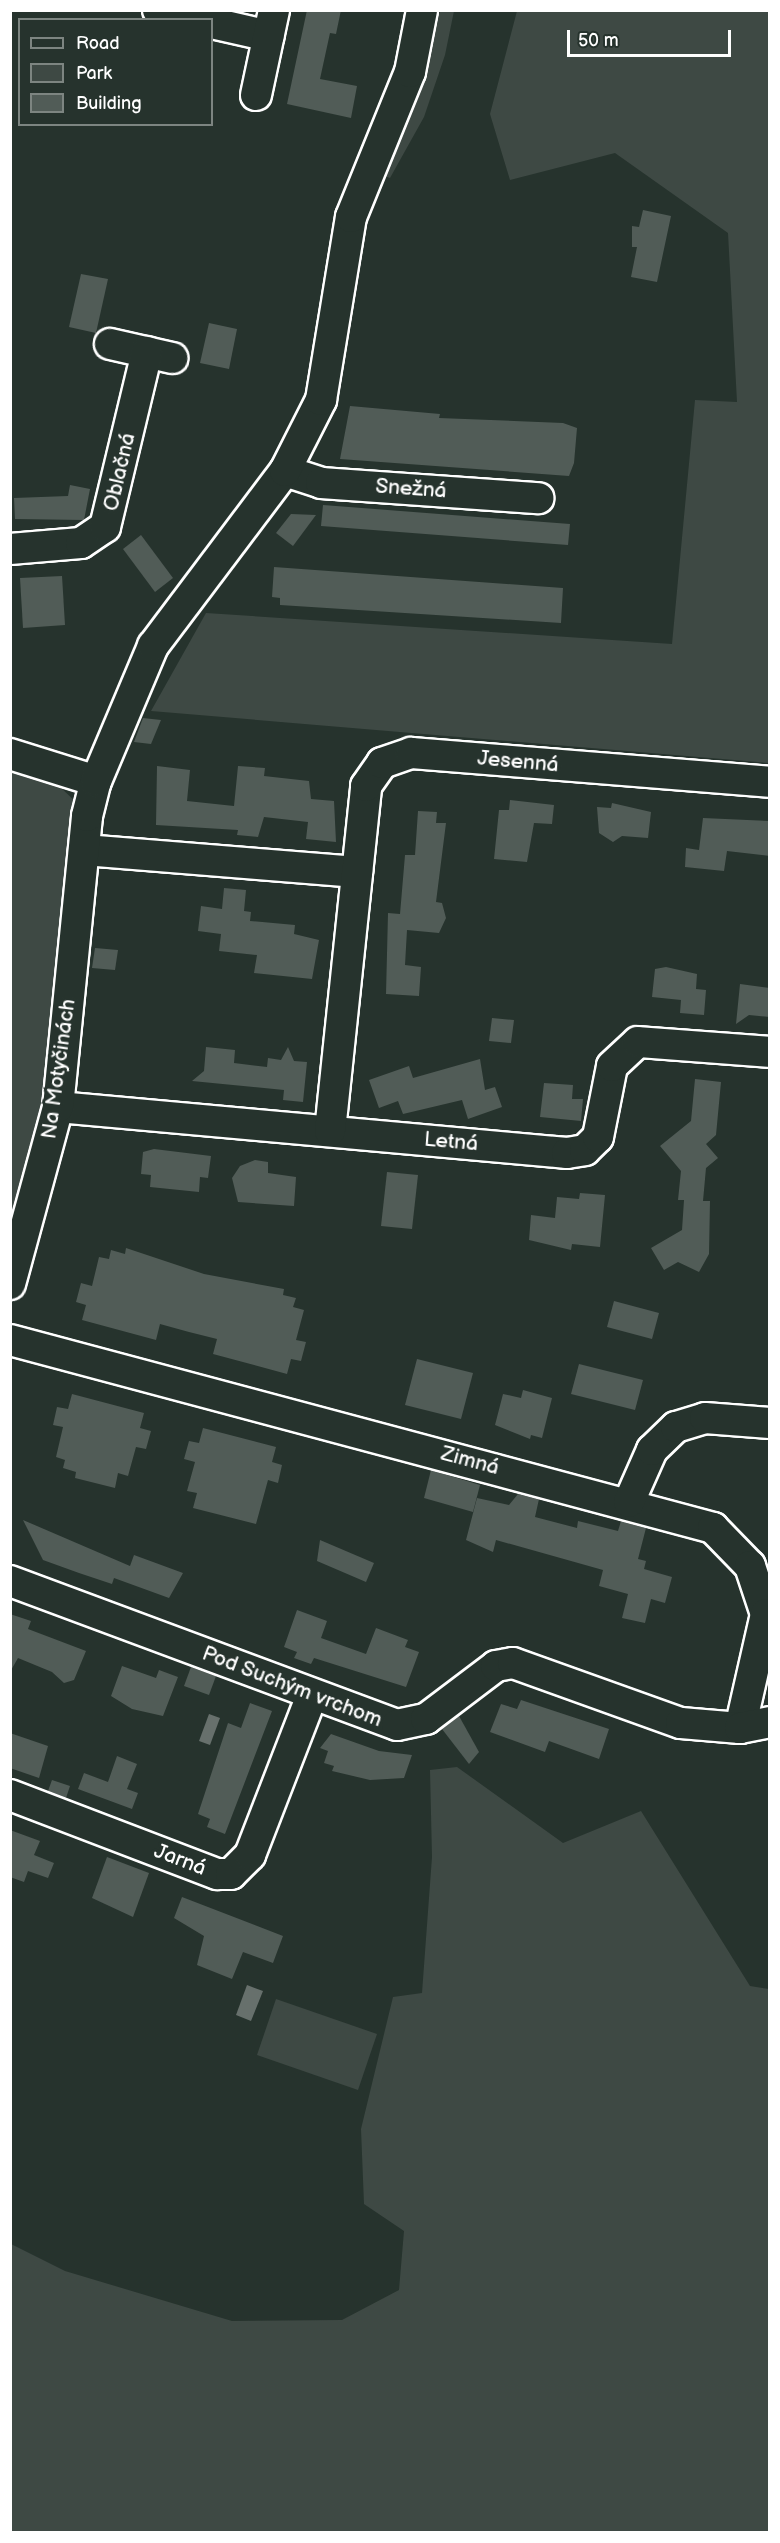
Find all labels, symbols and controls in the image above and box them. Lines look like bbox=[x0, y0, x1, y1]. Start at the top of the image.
legend bbox=[18, 18, 213, 126]
scale bar bbox=[570, 18, 734, 56]
text: 50 m bbox=[578, 30, 619, 51]
text: Road bbox=[76, 33, 120, 54]
text: Park bbox=[76, 63, 112, 84]
text: Building bbox=[76, 93, 142, 114]
street label: Oblačná bbox=[99, 431, 141, 513]
street label: Snežná bbox=[375, 474, 447, 504]
street label: Jesenná bbox=[476, 746, 560, 778]
street label: Na Motyčinách bbox=[37, 997, 81, 1141]
street label: Letná bbox=[423, 1127, 479, 1157]
street label: Zimná bbox=[438, 1441, 502, 1481]
street label: Pod Suchým vrchom bbox=[198, 1641, 386, 1733]
street label: Jarná bbox=[150, 1839, 210, 1881]

